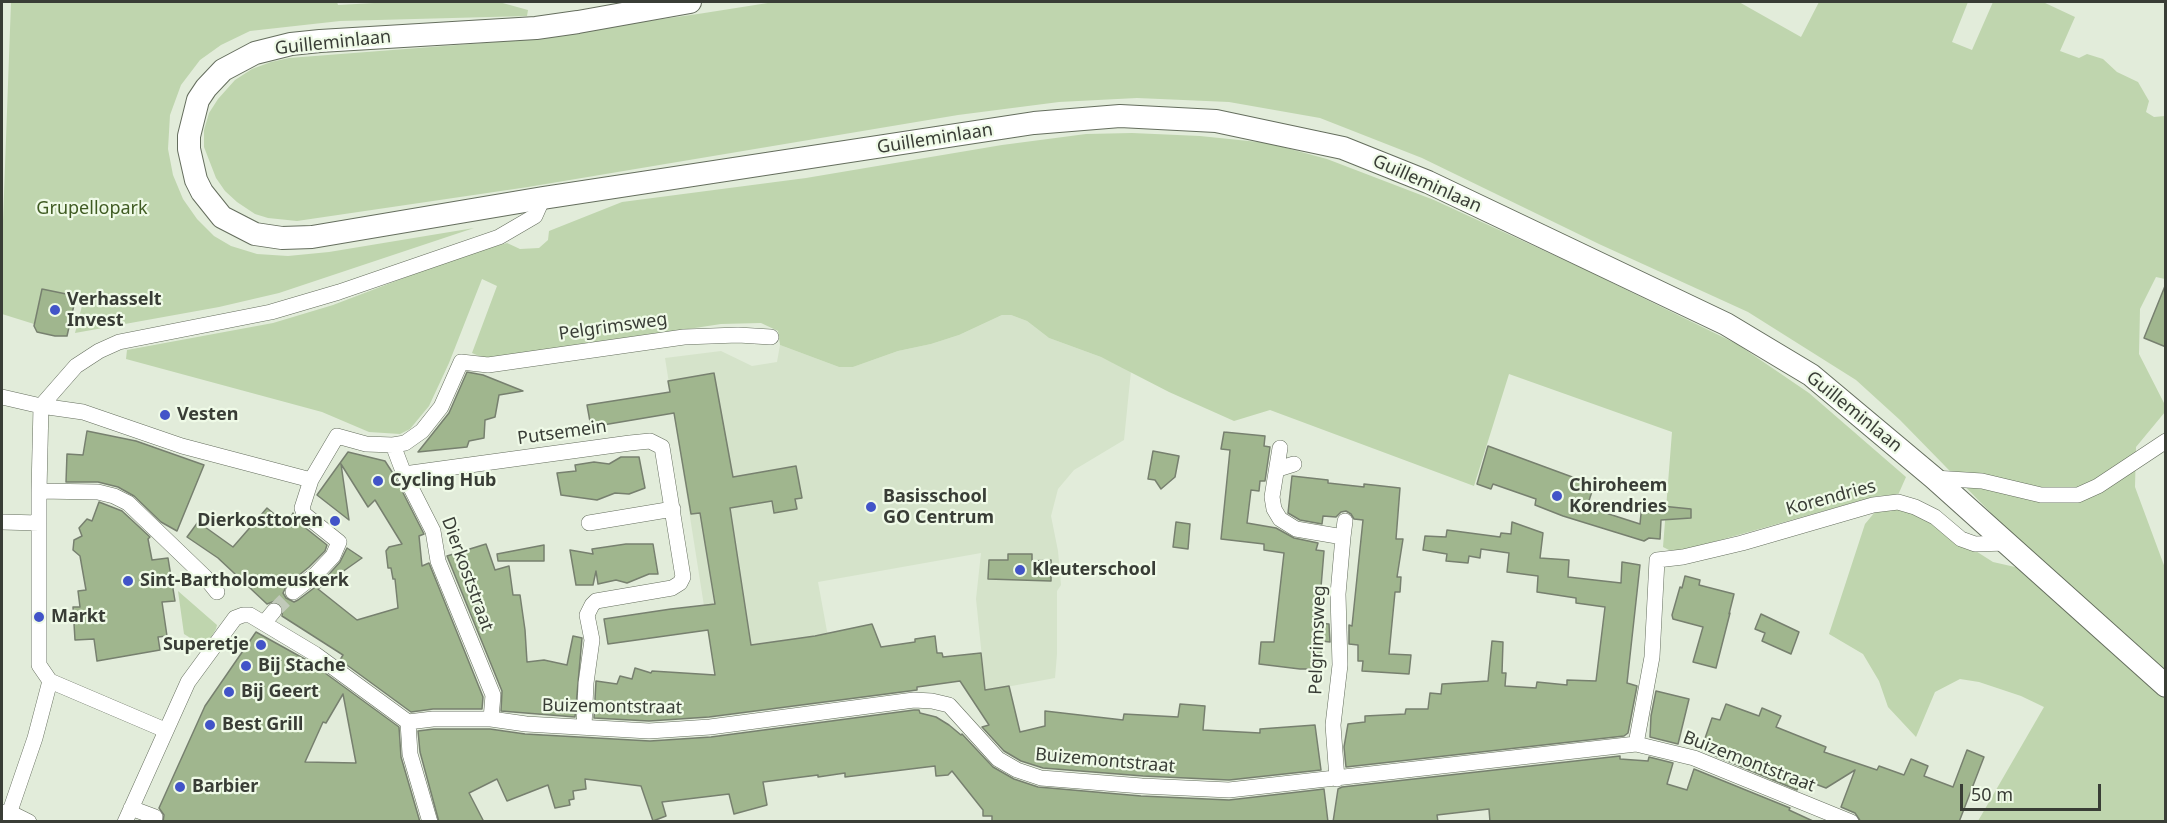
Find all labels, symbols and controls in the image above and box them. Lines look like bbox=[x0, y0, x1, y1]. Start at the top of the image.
street label: Guilleminlaan bbox=[274, 26, 392, 60]
street label: Guilleminlaan bbox=[876, 119, 994, 159]
street label: Guilleminlaan bbox=[1369, 150, 1485, 218]
park label: Grupellopark bbox=[36, 198, 148, 220]
place label: Verhasselt Invest bbox=[67, 289, 162, 332]
marker: Verhasselt Invest bbox=[48, 303, 62, 317]
street label: Pelgrimsweg bbox=[557, 309, 669, 345]
street label: Guilleminlaan bbox=[1802, 367, 1906, 457]
place label: Vesten bbox=[177, 404, 238, 426]
marker: Vesten bbox=[158, 408, 172, 422]
street label: Putsemein bbox=[516, 416, 608, 450]
place label: Cycling Hub bbox=[390, 470, 496, 492]
marker: Cycling Hub bbox=[371, 474, 385, 488]
place label: Chiroheem Korendries bbox=[1569, 475, 1667, 518]
street label: Korendries bbox=[1784, 476, 1878, 520]
place label: Basisschool GO Centrum bbox=[883, 486, 994, 528]
marker: Chiroheem Korendries bbox=[1550, 489, 1564, 503]
marker: Basisschool GO Centrum bbox=[864, 500, 878, 514]
place label: Dierkosttoren bbox=[197, 510, 323, 532]
marker: Dierkosttoren bbox=[328, 514, 342, 528]
street label: Dierkoststraat bbox=[436, 514, 498, 634]
place label: Kleuterschool bbox=[1032, 559, 1156, 581]
marker: Kleuterschool bbox=[1013, 563, 1027, 577]
place label: Sint-Bartholomeuskerk bbox=[140, 570, 349, 592]
marker: Sint-Bartholomeuskerk bbox=[121, 574, 135, 588]
street label: Pelgrimsweg bbox=[1305, 585, 1331, 695]
place label: Markt bbox=[51, 606, 106, 628]
marker: Markt bbox=[32, 610, 46, 624]
place label: Superetje bbox=[163, 634, 249, 656]
marker: Superetje bbox=[254, 638, 268, 652]
place label: Bij Stache bbox=[258, 655, 346, 677]
marker: Bij Stache bbox=[239, 659, 253, 673]
place label: Bij Geert bbox=[241, 681, 319, 703]
marker: Bij Geert bbox=[222, 685, 236, 699]
street label: Buizemontstraat bbox=[542, 695, 682, 719]
place label: Best Grill bbox=[222, 714, 303, 736]
marker: Best Grill bbox=[203, 718, 217, 732]
street label: Buizemontstraat bbox=[1680, 727, 1818, 797]
street label: Buizemontstraat bbox=[1034, 744, 1176, 778]
scale bar bbox=[1963, 772, 2104, 810]
place label: Barbier bbox=[192, 776, 258, 798]
marker: Barbier bbox=[173, 780, 187, 794]
text: 50 m bbox=[1971, 782, 2013, 806]

